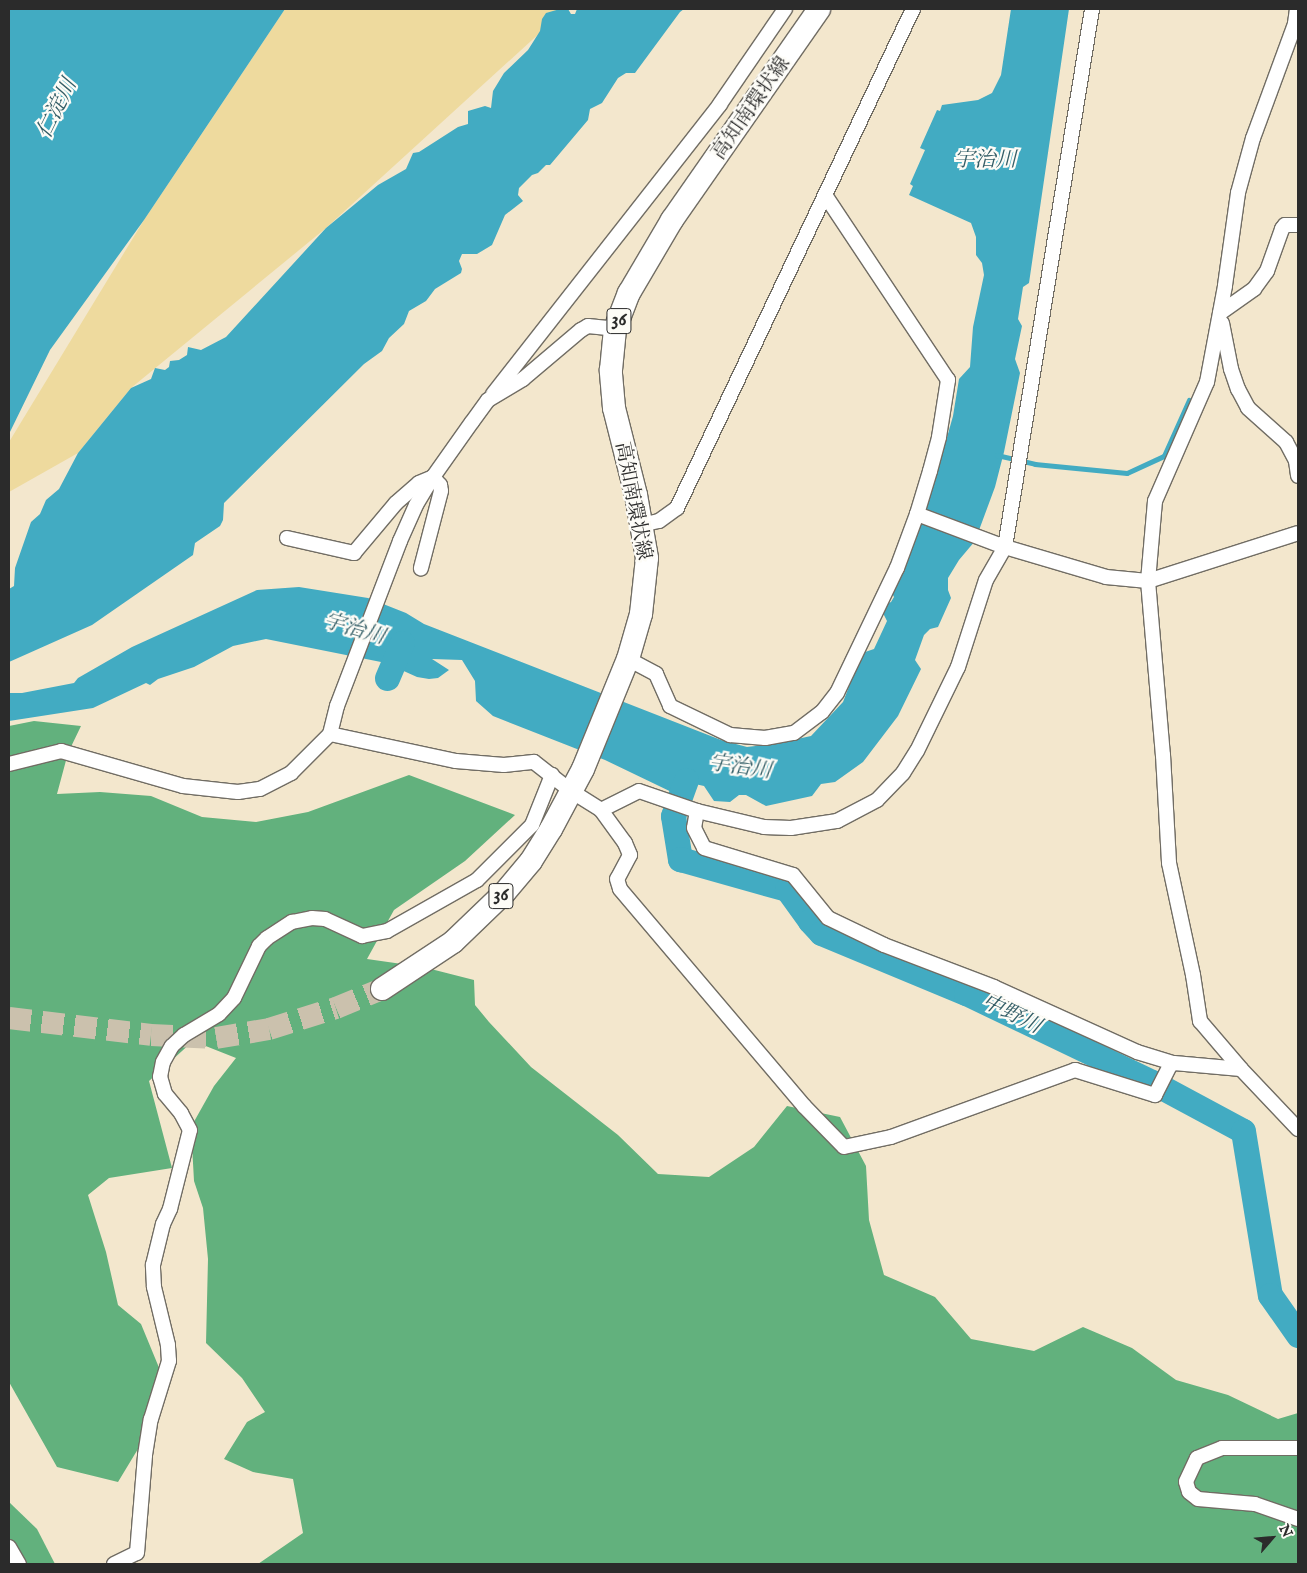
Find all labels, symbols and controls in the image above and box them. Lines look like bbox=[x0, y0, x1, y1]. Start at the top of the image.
street label: 高知南環状線 bbox=[707, 52, 795, 164]
water label: 仁淀川 bbox=[33, 75, 83, 143]
water label: 宇治川 bbox=[954, 148, 1016, 174]
road number: 36 bbox=[605, 304, 633, 338]
street label: 高知南環状線 bbox=[610, 440, 656, 562]
water label: 宇治川 bbox=[320, 609, 388, 651]
water label: 宇治川 bbox=[707, 751, 773, 785]
road number: 36 bbox=[487, 879, 515, 912]
water label: 中野川 bbox=[977, 990, 1045, 1040]
north arrow bbox=[1247, 1513, 1297, 1563]
text: N bbox=[1275, 1522, 1296, 1541]

